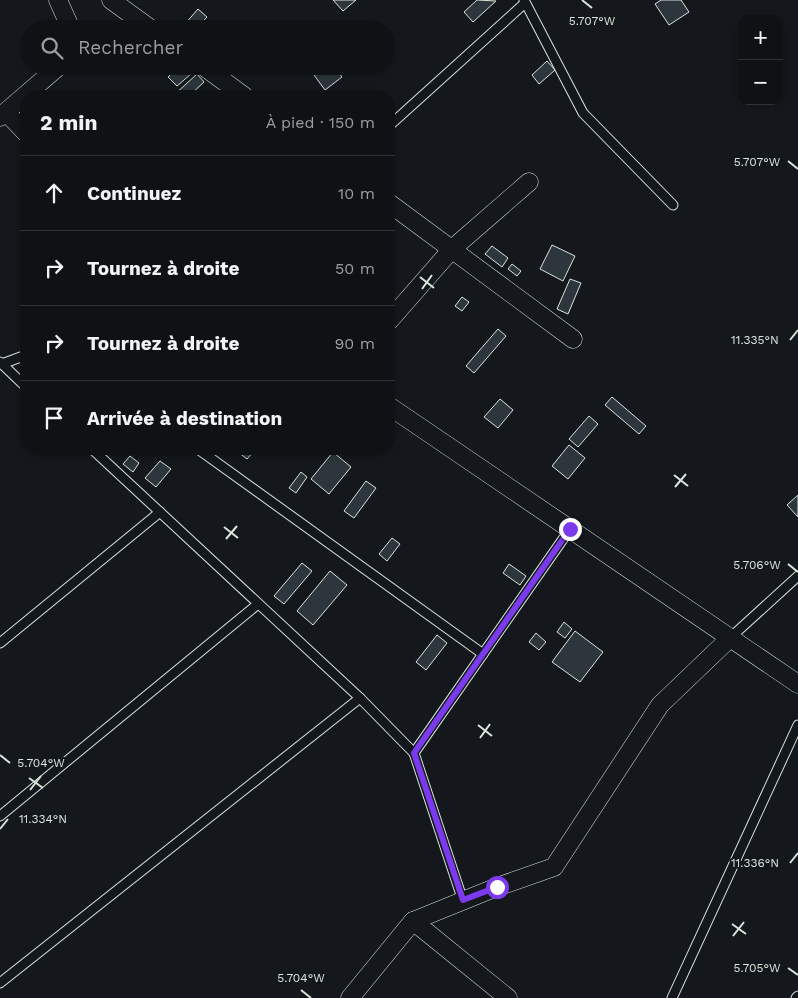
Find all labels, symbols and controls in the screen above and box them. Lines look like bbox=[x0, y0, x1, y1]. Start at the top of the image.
text: 5.707°W bbox=[569, 14, 616, 28]
map controls bbox=[738, 15, 783, 105]
button: + bbox=[738, 15, 783, 60]
search box bbox=[20, 20, 395, 75]
icon: search bbox=[38, 34, 66, 62]
text: Rechercher bbox=[78, 36, 183, 59]
button: − bbox=[738, 60, 783, 105]
text: 2 min bbox=[40, 110, 97, 135]
text: À pied · 150 m bbox=[266, 113, 375, 132]
text: 5.707°W bbox=[734, 155, 781, 169]
icon: ahead bbox=[40, 179, 68, 207]
text: Continuez bbox=[87, 182, 181, 205]
text: 10 m bbox=[338, 184, 375, 203]
icon: right bbox=[40, 254, 68, 282]
text: Tournez à droite bbox=[87, 257, 239, 280]
text: 50 m bbox=[335, 259, 375, 278]
icon: right bbox=[40, 329, 68, 357]
text: Tournez à droite bbox=[87, 332, 239, 355]
text: 11.335°N bbox=[731, 333, 779, 347]
text: 90 m bbox=[334, 334, 375, 353]
icon: arrive bbox=[40, 404, 68, 432]
text: Arrivée à destination bbox=[87, 407, 282, 430]
route end bbox=[559, 518, 582, 541]
text: 5.706°W bbox=[733, 558, 781, 572]
text: 5.704°W bbox=[17, 756, 65, 770]
text: 11.334°N bbox=[19, 812, 67, 826]
text: 11.336°N bbox=[731, 856, 779, 870]
route start bbox=[486, 876, 509, 899]
text: 5.705°W bbox=[733, 961, 781, 975]
text: 5.704°W bbox=[277, 971, 325, 985]

